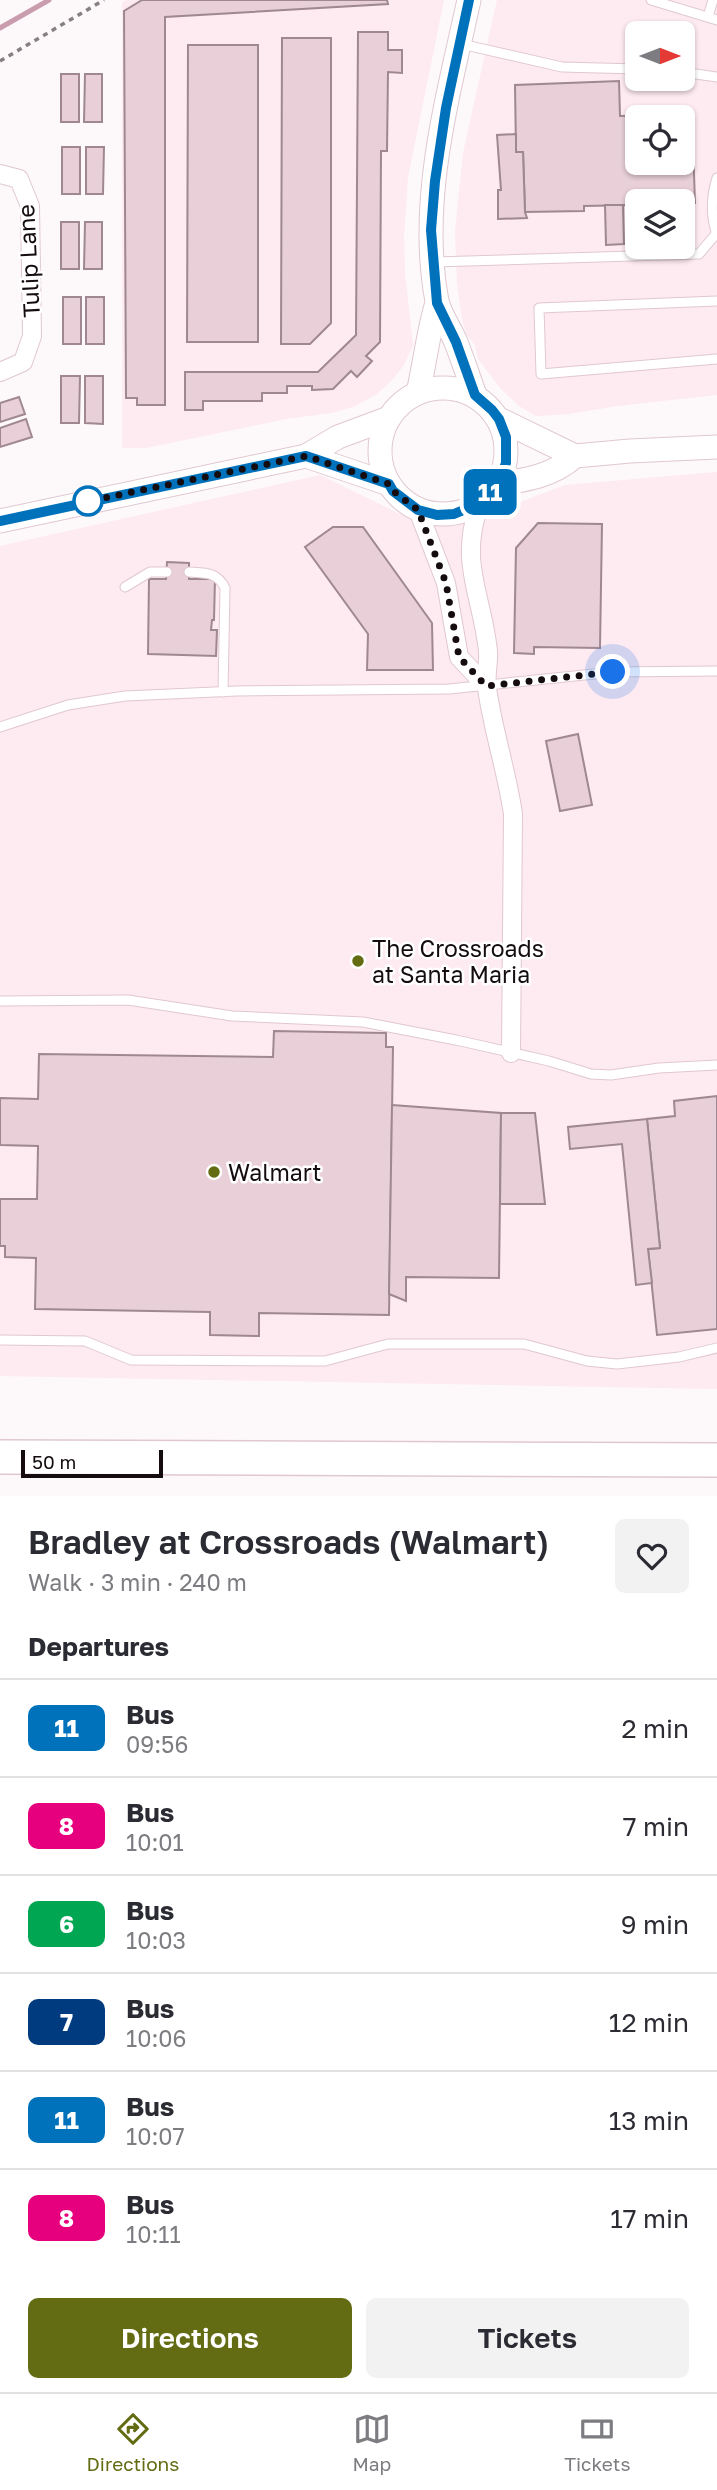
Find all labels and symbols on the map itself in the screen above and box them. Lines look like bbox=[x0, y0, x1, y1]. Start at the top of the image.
north arrow bbox=[625, 21, 695, 91]
street label: Tulip Lane bbox=[11, 204, 45, 318]
line badge: 11 bbox=[458, 469, 522, 515]
unlabelled marker bbox=[73, 486, 103, 516]
your location bbox=[595, 654, 630, 689]
place label: The Crossroads at Santa Maria bbox=[372, 934, 544, 988]
marker: The Crossroads at Santa Maria bbox=[350, 953, 366, 969]
place label: Walmart bbox=[228, 1158, 322, 1186]
marker: Walmart bbox=[206, 1164, 222, 1180]
scale bar bbox=[21, 1447, 163, 1479]

